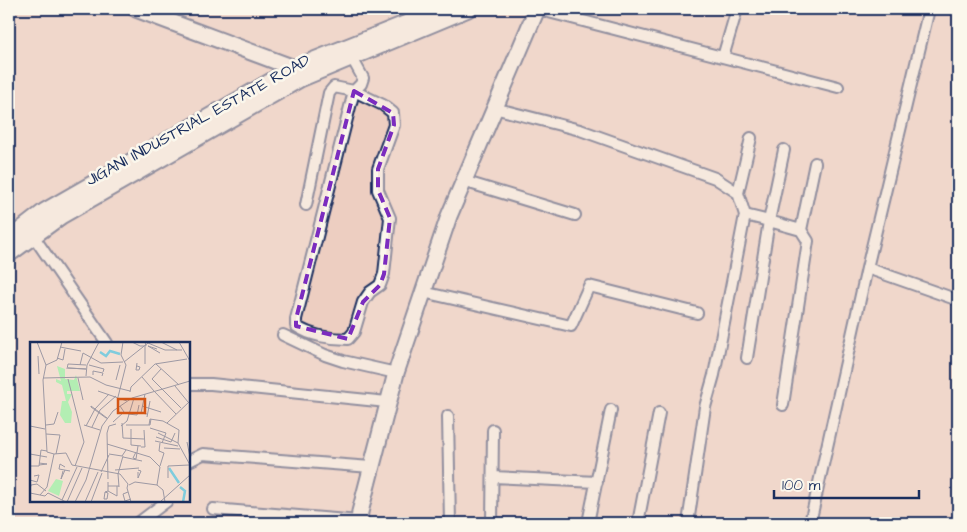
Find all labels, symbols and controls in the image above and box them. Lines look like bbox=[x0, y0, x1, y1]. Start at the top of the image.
street label: JIGANI INDUSTRIAL ESTATE ROAD bbox=[82, 49, 314, 191]
inset map bbox=[30, 342, 190, 502]
scale bar bbox=[774, 467, 920, 499]
text: 100 m bbox=[782, 475, 821, 496]

